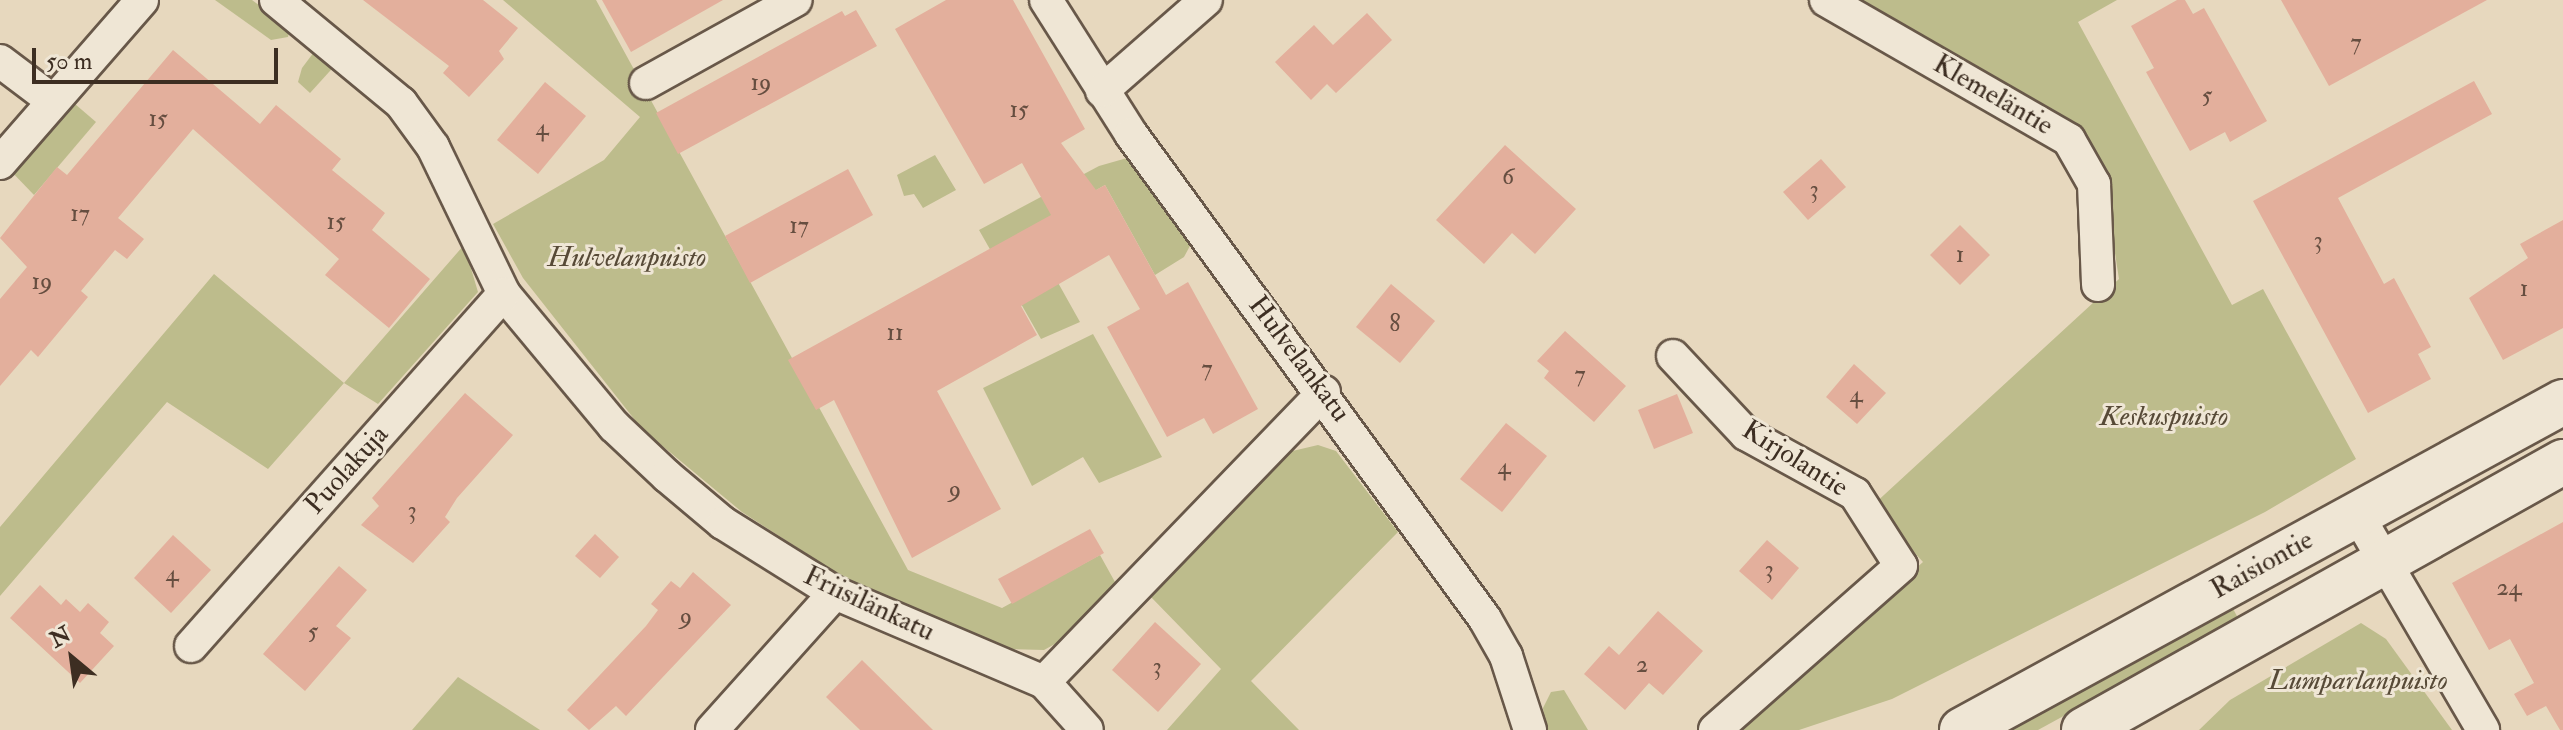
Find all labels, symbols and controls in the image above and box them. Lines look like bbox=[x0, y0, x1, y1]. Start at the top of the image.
house number: 7 bbox=[2350, 29, 2362, 57]
scale bar bbox=[36, 32, 282, 82]
text: 50 m bbox=[46, 46, 92, 77]
street label: Klemeläntie bbox=[1927, 47, 2059, 143]
house number: 19 bbox=[751, 69, 771, 97]
house number: 5 bbox=[2202, 82, 2212, 110]
house number: 15 bbox=[1009, 96, 1029, 124]
house number: 15 bbox=[148, 105, 168, 133]
house number: 4 bbox=[536, 114, 548, 142]
house number: 6 bbox=[1502, 163, 1514, 191]
house number: 3 bbox=[1809, 176, 1819, 204]
house number: 17 bbox=[70, 200, 90, 228]
house number: 15 bbox=[326, 208, 346, 236]
house number: 17 bbox=[789, 212, 809, 240]
house number: 3 bbox=[2313, 227, 2323, 255]
park label: Hulvelanpuisto bbox=[548, 241, 706, 275]
house number: 1 bbox=[1956, 241, 1964, 269]
house number: 19 bbox=[32, 268, 52, 296]
house number: 1 bbox=[2520, 275, 2528, 303]
street label: Hulvelankatu bbox=[1241, 289, 1357, 429]
house number: 8 bbox=[1389, 310, 1401, 338]
house number: 11 bbox=[886, 319, 904, 347]
house number: 7 bbox=[1201, 355, 1213, 383]
house number: 7 bbox=[1574, 361, 1586, 389]
house number: 4 bbox=[1850, 381, 1862, 409]
park label: Keskuspuisto bbox=[2100, 400, 2228, 434]
street label: Kirjolantie bbox=[1736, 413, 1854, 505]
street label: Puolakuja bbox=[298, 418, 396, 522]
house number: 4 bbox=[1498, 453, 1510, 481]
house number: 9 bbox=[949, 476, 961, 504]
house number: 3 bbox=[407, 497, 417, 525]
street label: Raisiontie bbox=[2205, 523, 2319, 607]
house number: 3 bbox=[1764, 556, 1774, 584]
street label: Friisilänkatu bbox=[798, 559, 940, 649]
house number: 4 bbox=[166, 560, 178, 588]
house number: 24 bbox=[2496, 574, 2522, 602]
house number: 9 bbox=[680, 603, 692, 631]
north arrow bbox=[32, 618, 112, 698]
house number: 5 bbox=[308, 618, 318, 646]
text: N bbox=[45, 620, 76, 654]
house number: 2 bbox=[1636, 651, 1648, 679]
house number: 3 bbox=[1152, 653, 1162, 681]
park label: Lumparlanpuisto bbox=[2268, 664, 2448, 698]

